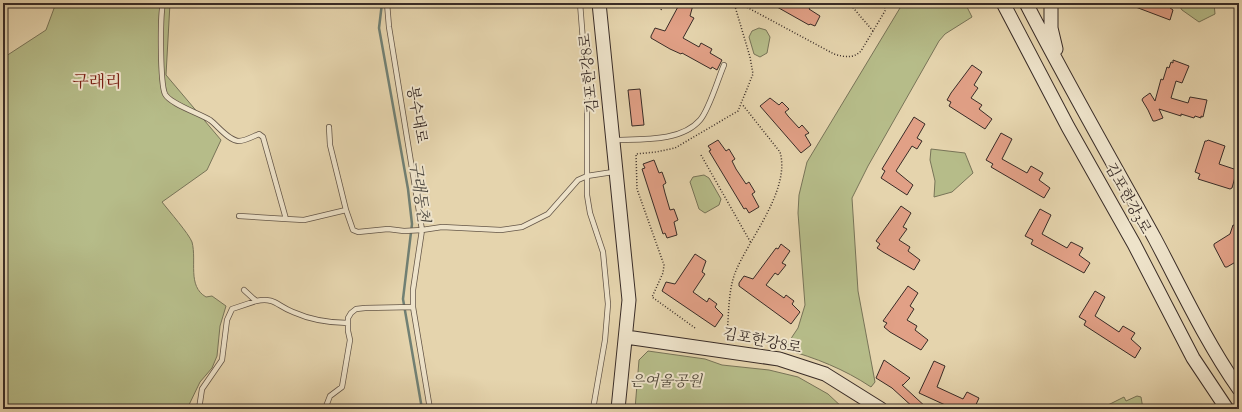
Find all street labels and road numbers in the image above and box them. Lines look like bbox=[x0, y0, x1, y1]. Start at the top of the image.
street label: 김포한강8로 bbox=[575, 32, 605, 114]
street label: 봉수대로 bbox=[401, 85, 431, 146]
street label: 김포한강3로 bbox=[1099, 160, 1155, 239]
street label: 김포한강8로 bbox=[721, 324, 804, 360]

